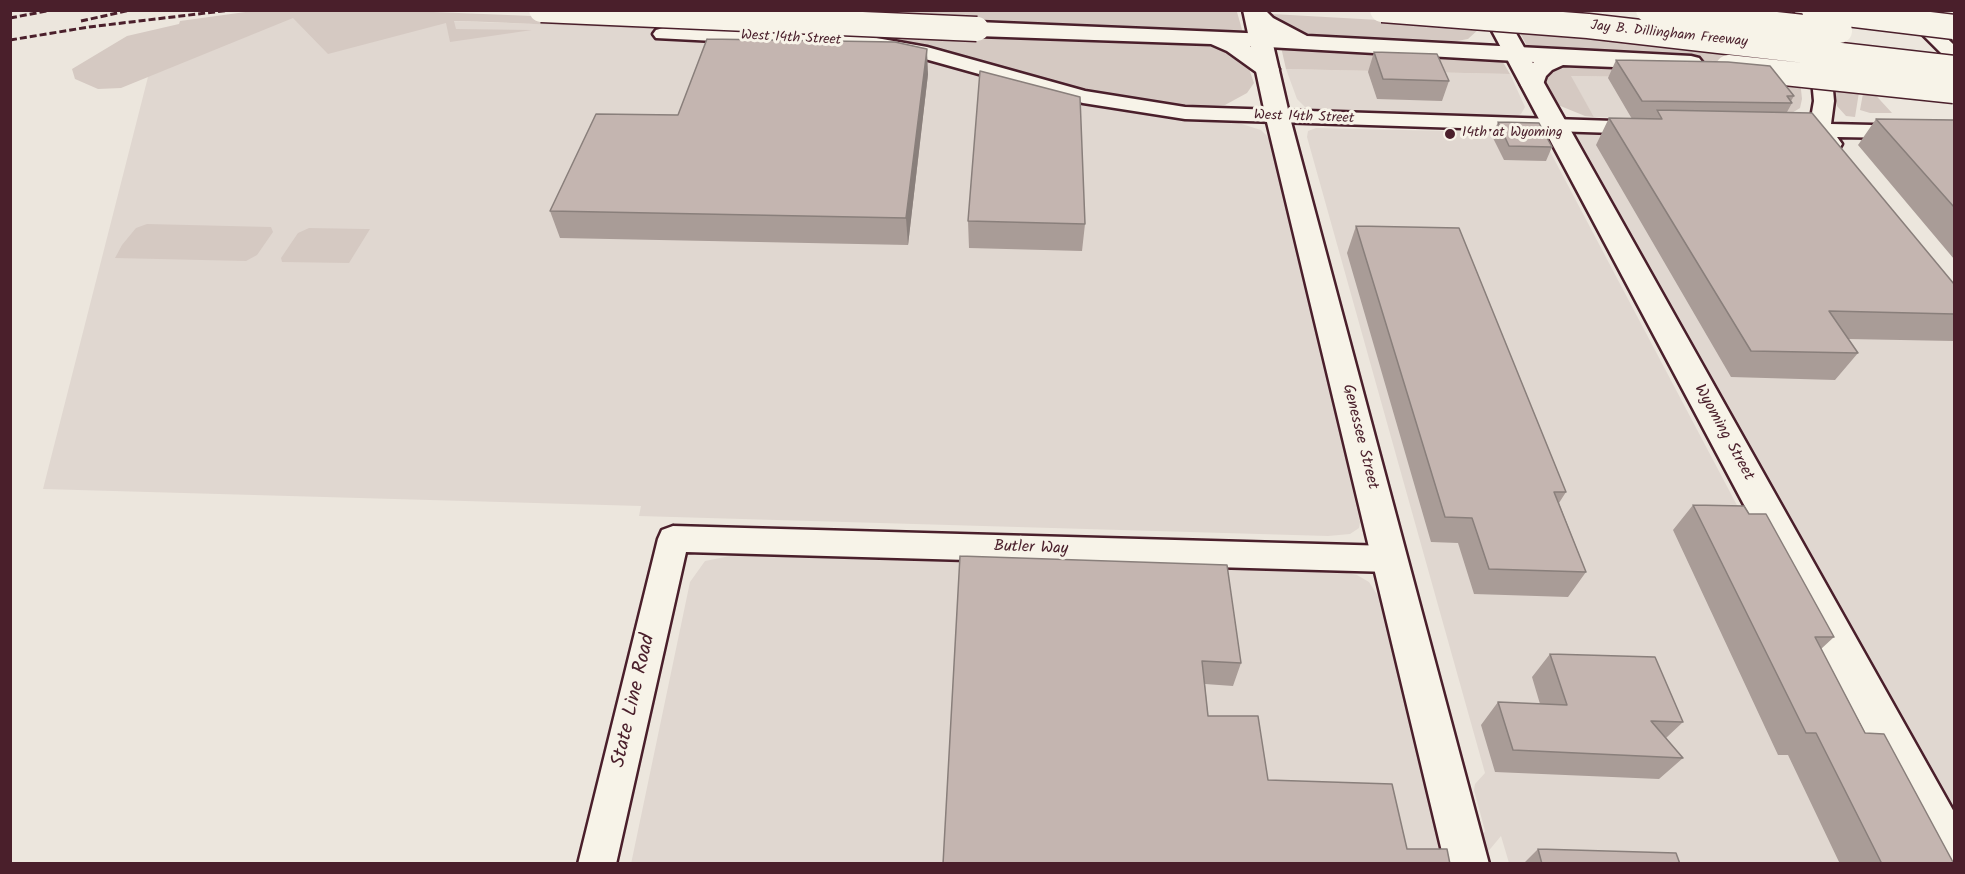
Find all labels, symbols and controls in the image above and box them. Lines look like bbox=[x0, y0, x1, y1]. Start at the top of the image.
street label: Jay B. Dillingham Freeway bbox=[1590, 18, 1748, 52]
street label: West 14th Street bbox=[740, 28, 842, 50]
street label: West 14th Street bbox=[1254, 108, 1354, 128]
place label: 14th at Wyoming bbox=[1462, 126, 1563, 142]
marker: 14th at Wyoming bbox=[1443, 127, 1457, 141]
street label: Genessee Street bbox=[1337, 382, 1381, 492]
street label: Wyoming Street bbox=[1689, 382, 1757, 484]
street label: Butler Way bbox=[993, 538, 1069, 560]
street label: State Line Road bbox=[608, 632, 662, 770]

